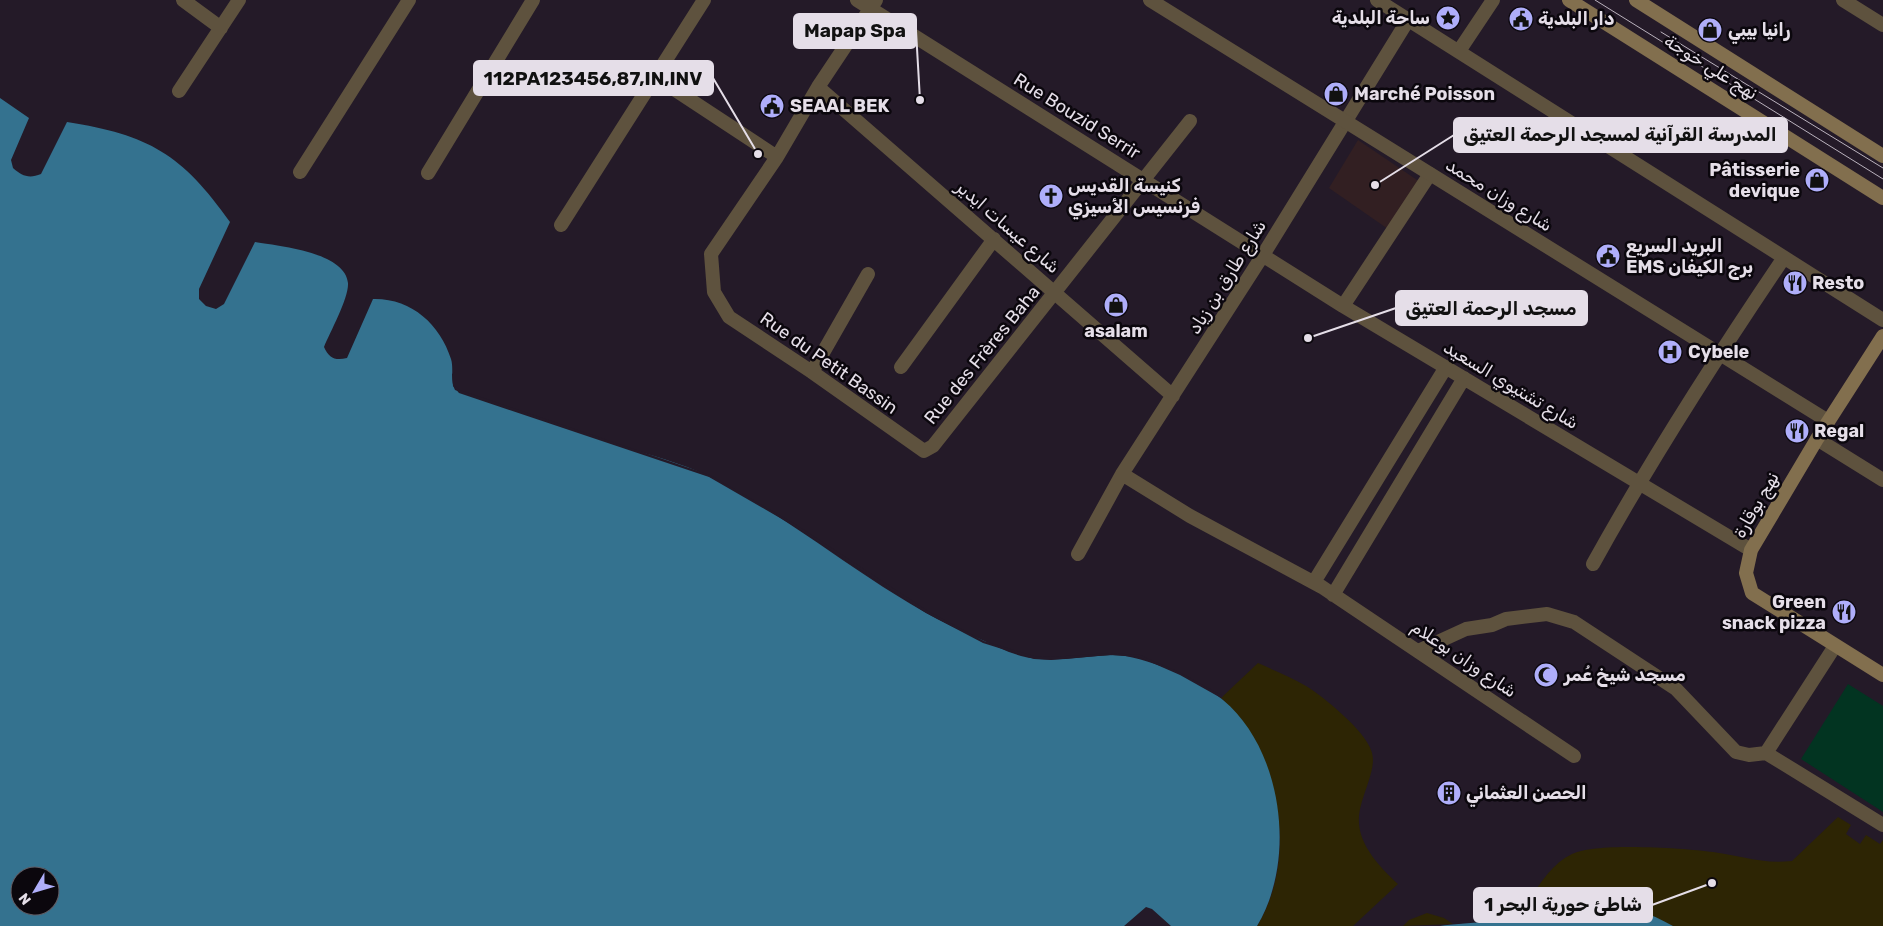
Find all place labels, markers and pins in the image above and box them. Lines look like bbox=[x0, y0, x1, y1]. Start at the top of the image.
place icon: ساحة البلدية bbox=[1435, 5, 1461, 31]
public building icon: دار البلدية bbox=[1508, 6, 1534, 32]
place label: ساحة البلدية bbox=[1332, 7, 1430, 29]
place label: دار البلدية bbox=[1538, 8, 1614, 30]
callout: Mapap Spa bbox=[794, 14, 916, 48]
shop icon: رانيا بيبي bbox=[1697, 17, 1723, 43]
place label: رانيا بيبي bbox=[1728, 19, 1790, 44]
callout: 112PA123456,87,IN,INV bbox=[474, 61, 713, 95]
shop icon: Marché Poisson bbox=[1323, 81, 1349, 107]
place label: Marché Poisson bbox=[1354, 83, 1495, 105]
public building icon: SEAAL BEK bbox=[759, 93, 785, 119]
place label: SEAAL BEK bbox=[790, 95, 890, 117]
callout: المدرسة القرآنية لمسجد الرحمة العتيق bbox=[1454, 118, 1787, 152]
place label: Pâtisserie devique bbox=[1709, 159, 1800, 202]
shop icon: Pâtisserie devique bbox=[1804, 167, 1830, 193]
place label: كنيسة القديس فرنسيس الأسيزي bbox=[1068, 175, 1200, 220]
church icon: كنيسة القديس فرنسيس الأسيزي bbox=[1038, 183, 1064, 209]
place label: البريد السريع EMS برج الكيفان bbox=[1626, 235, 1753, 280]
public building icon: البريد السريع EMS برج الكيفان bbox=[1595, 243, 1621, 269]
restaurant icon: Resto bbox=[1782, 270, 1808, 296]
place label: Resto bbox=[1812, 272, 1864, 294]
callout: مسجد الرحمة العتيق bbox=[1396, 291, 1587, 325]
shop icon: asalam bbox=[1103, 292, 1129, 318]
place label: asalam bbox=[1084, 320, 1148, 342]
hospital icon: Cybele bbox=[1657, 339, 1683, 365]
place label: Cybele bbox=[1688, 341, 1750, 363]
restaurant icon: Regal bbox=[1784, 418, 1810, 444]
place label: Regal bbox=[1814, 420, 1864, 442]
place label: Green snack pizza bbox=[1722, 591, 1826, 634]
restaurant icon: Green snack pizza bbox=[1831, 599, 1857, 625]
mosque icon: مسجد شيخ عُمر bbox=[1533, 662, 1559, 688]
place label: مسجد شيخ عُمر bbox=[1563, 664, 1686, 688]
building icon: الحصن العثماني bbox=[1436, 780, 1462, 806]
place label: الحصن العثماني bbox=[1466, 782, 1587, 807]
callout: شاطئ حورية البحر 1 bbox=[1474, 888, 1652, 922]

